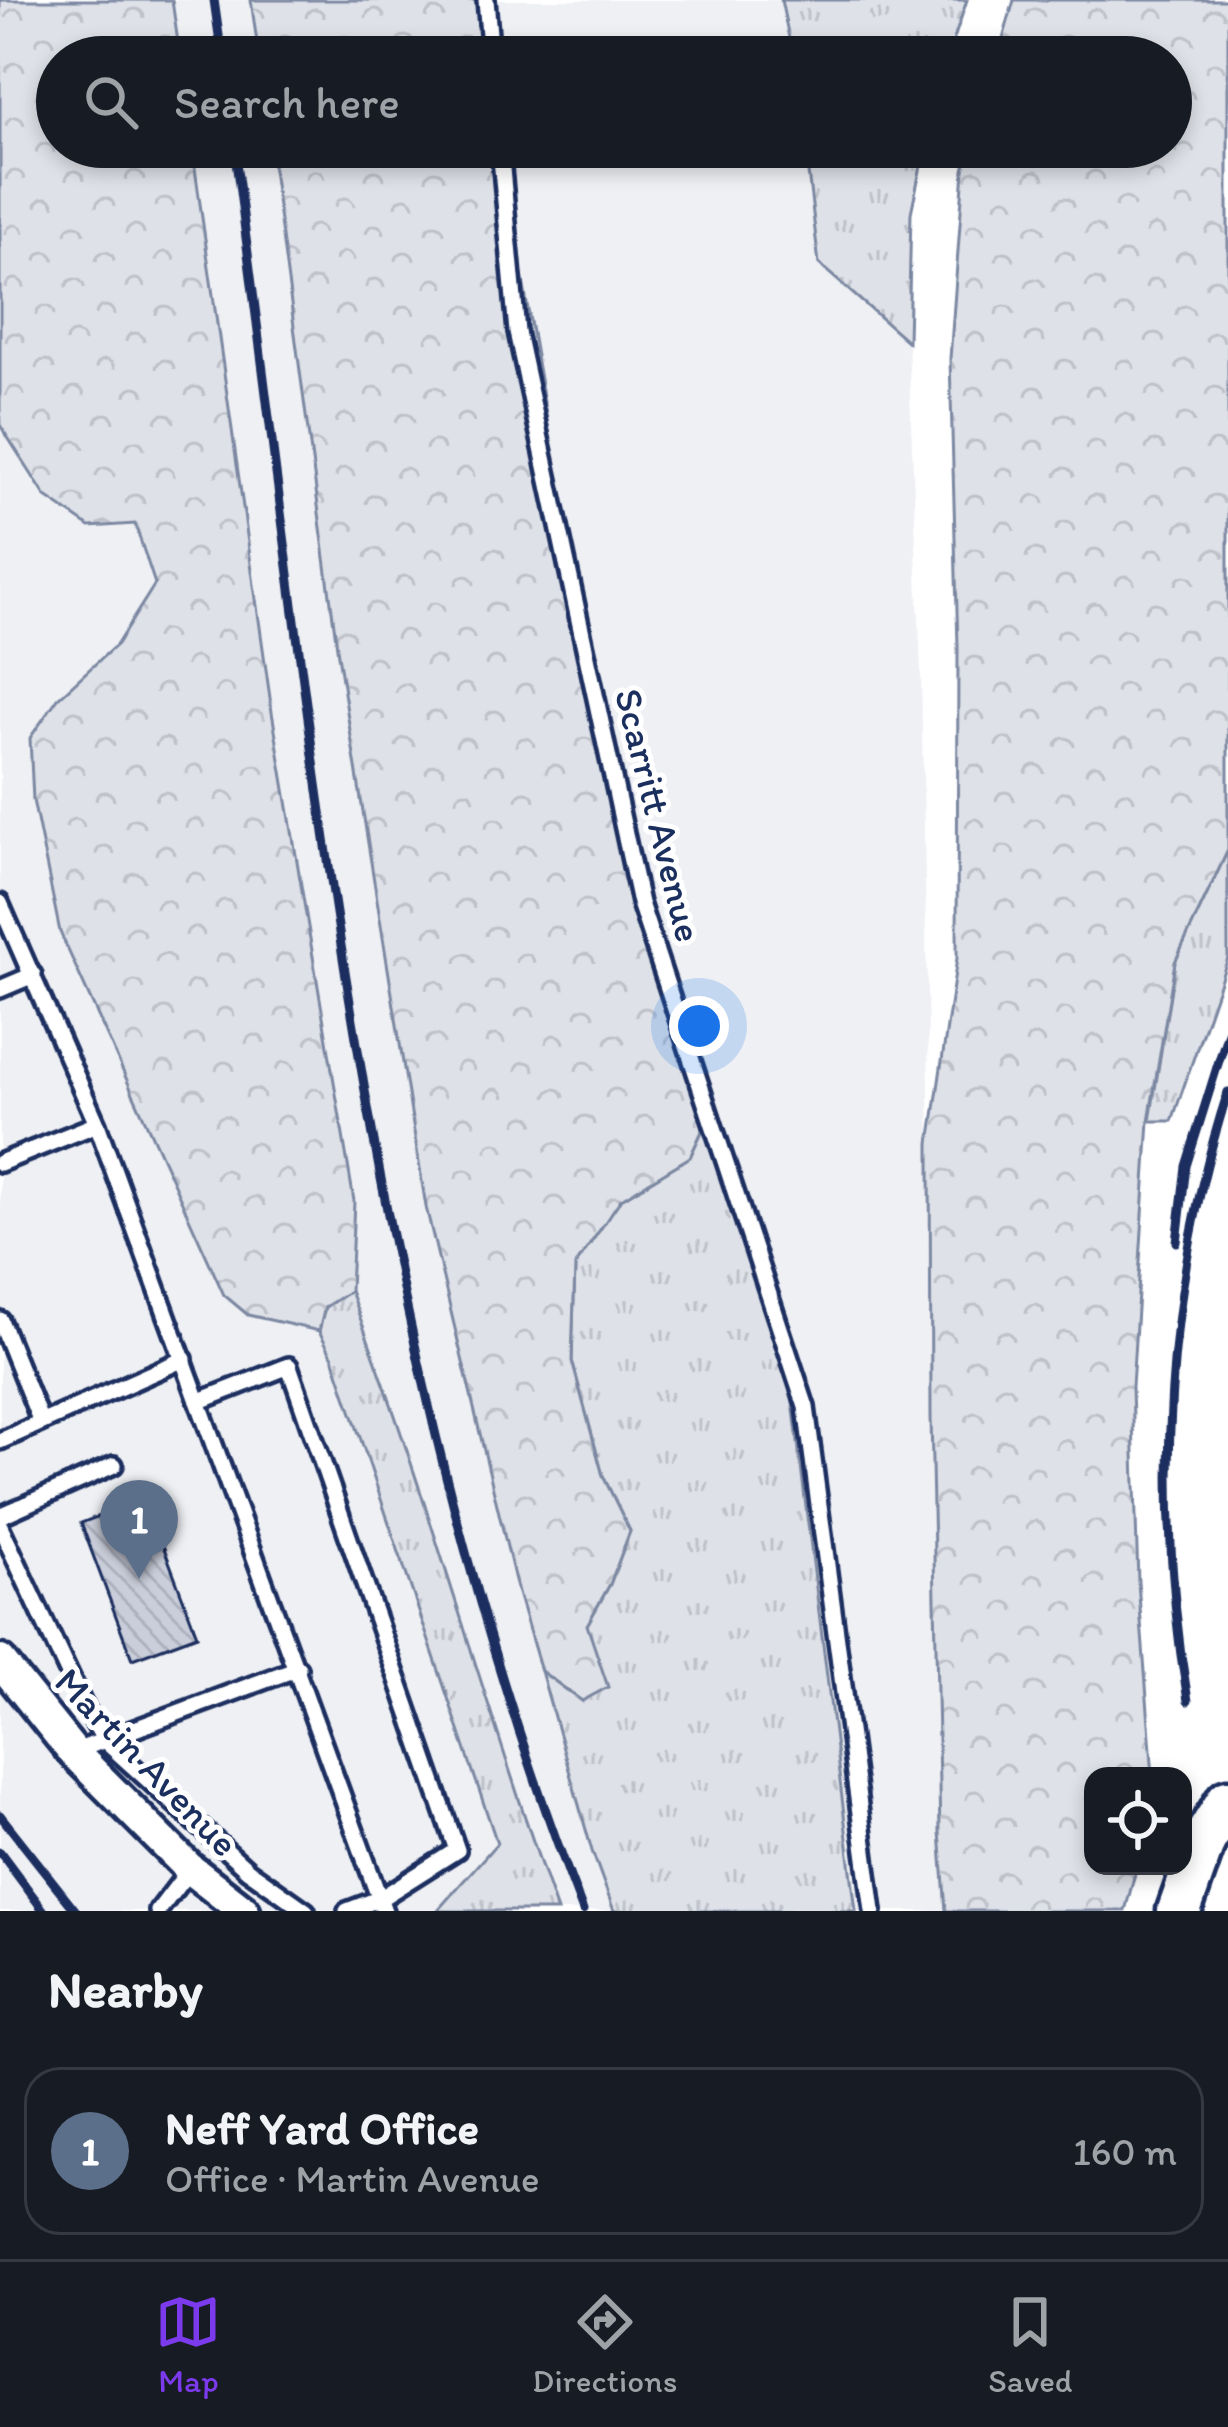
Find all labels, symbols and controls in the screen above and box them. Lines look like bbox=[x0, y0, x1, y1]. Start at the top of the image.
search box bbox=[36, 36, 1192, 168]
icon: search bbox=[78, 69, 144, 135]
text: Search here bbox=[174, 75, 400, 129]
street label: Scarritt Avenue bbox=[605, 683, 713, 947]
your location bbox=[669, 996, 729, 1056]
pin: 1 bbox=[100, 1480, 178, 1579]
street label: Martin Avenue bbox=[45, 1658, 249, 1866]
map controls bbox=[1084, 1767, 1192, 1875]
button: locate bbox=[1084, 1767, 1192, 1875]
text: Nearby bbox=[48, 1959, 203, 2020]
text: Neff Yard Office bbox=[165, 2101, 479, 2155]
text: 1 bbox=[81, 2128, 99, 2175]
text: 160 m bbox=[1073, 2128, 1177, 2175]
text: Office · Martin Avenue bbox=[165, 2155, 540, 2202]
tab: Map bbox=[155, 2289, 221, 2400]
tab: Directions bbox=[532, 2289, 677, 2400]
tab: Saved bbox=[988, 2289, 1073, 2400]

